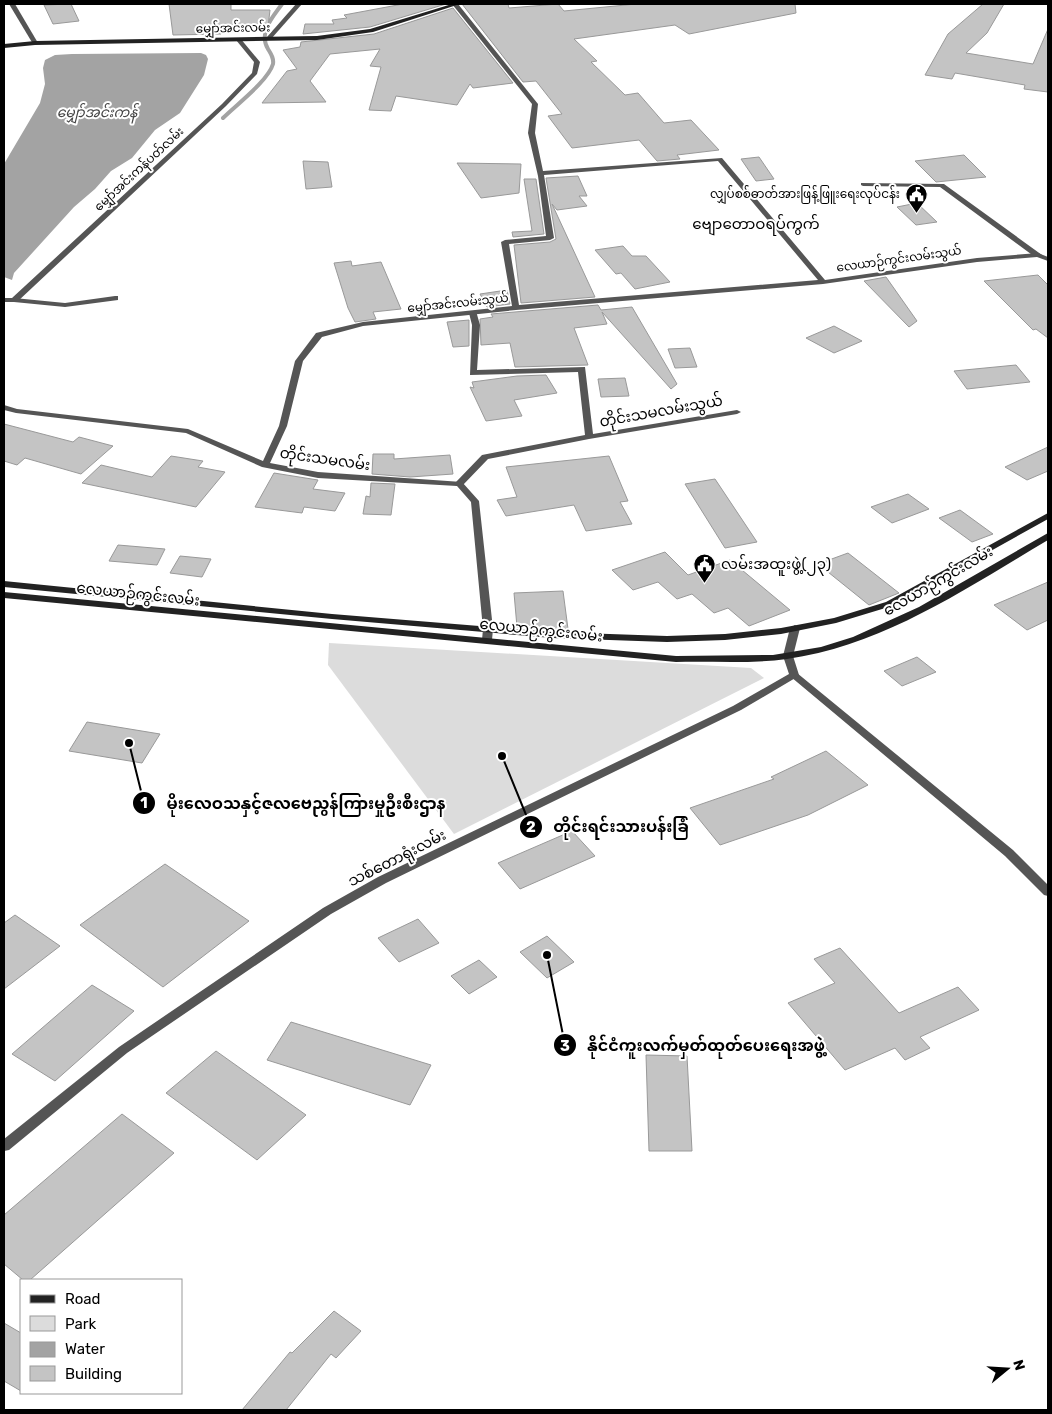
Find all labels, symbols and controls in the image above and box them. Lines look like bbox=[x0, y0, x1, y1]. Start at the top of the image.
street label: မျှော်အင်းလမ်း bbox=[196, 18, 270, 39]
water label: မျှော်အင်းကန် bbox=[57, 102, 140, 124]
street label: မျှော်အင်းကန်ပတ်လမ်း bbox=[90, 123, 188, 216]
public building icon: လျှပ်စစ်ဓာတ်အားဖြန့်ဖြူးရေးလုပ်ငန်း bbox=[904, 182, 928, 213]
place label: လျှပ်စစ်ဓာတ်အားဖြန့်ဖြူးရေးလုပ်ငန်း bbox=[710, 185, 900, 204]
district label: ဗျောတောဝရပ်ကွက် bbox=[692, 214, 820, 236]
street label: လေယာဉ်ကွင်းလမ်းသွယ် bbox=[835, 241, 963, 278]
street label: မျှော်အင်းလမ်းသွယ် bbox=[407, 289, 510, 318]
street label: တိုင်းသမလမ်းသွယ် bbox=[598, 390, 725, 434]
street label: တိုင်းသမလမ်း bbox=[278, 443, 371, 477]
street label: လေယာဉ်ကွင်းလမ်း bbox=[879, 541, 998, 622]
public building icon: လမ်းအထူးဖွဲ့(၂၃) bbox=[693, 552, 717, 583]
place label: လမ်းအထူးဖွဲ့(၂၃) bbox=[721, 554, 831, 576]
street label: လေယာဉ်ကွင်းလမ်း bbox=[75, 578, 201, 612]
street label: လေယာဉ်ကွင်းလမ်း bbox=[478, 614, 604, 648]
callout: မိုးလေဝသနှင့်ဇလဗေညွန်ကြားမှုဦးစီးဌာန bbox=[131, 787, 455, 818]
text: မိုးလေဝသနှင့်ဇလဗေညွန်ကြားမှုဦးစီးဌာန bbox=[167, 792, 445, 817]
text: 1 bbox=[140, 794, 148, 812]
callout: တိုင်းရင်းသားပန်းခြံ bbox=[518, 811, 699, 842]
text: တိုင်းရင်းသားပန်းခြံ bbox=[553, 815, 689, 840]
text: 2 bbox=[526, 818, 536, 836]
street label: သစ်တောရုံးလမ်း bbox=[345, 825, 450, 893]
callout: နိုင်ငံကူးလက်မှတ်ထုတ်ပေးရေးအဖွဲ့ bbox=[553, 1030, 835, 1061]
text: နိုင်ငံကူးလက်မှတ်ထုတ်ပေးရေးအဖွဲ့ bbox=[587, 1034, 827, 1059]
text: 3 bbox=[560, 1037, 570, 1055]
legend bbox=[20, 1279, 182, 1394]
text: Road bbox=[65, 1290, 101, 1308]
text: Park bbox=[65, 1315, 96, 1333]
text: Water bbox=[65, 1340, 105, 1358]
north arrow bbox=[982, 1344, 1032, 1394]
text: N bbox=[1009, 1358, 1029, 1373]
text: Building bbox=[65, 1365, 122, 1383]

